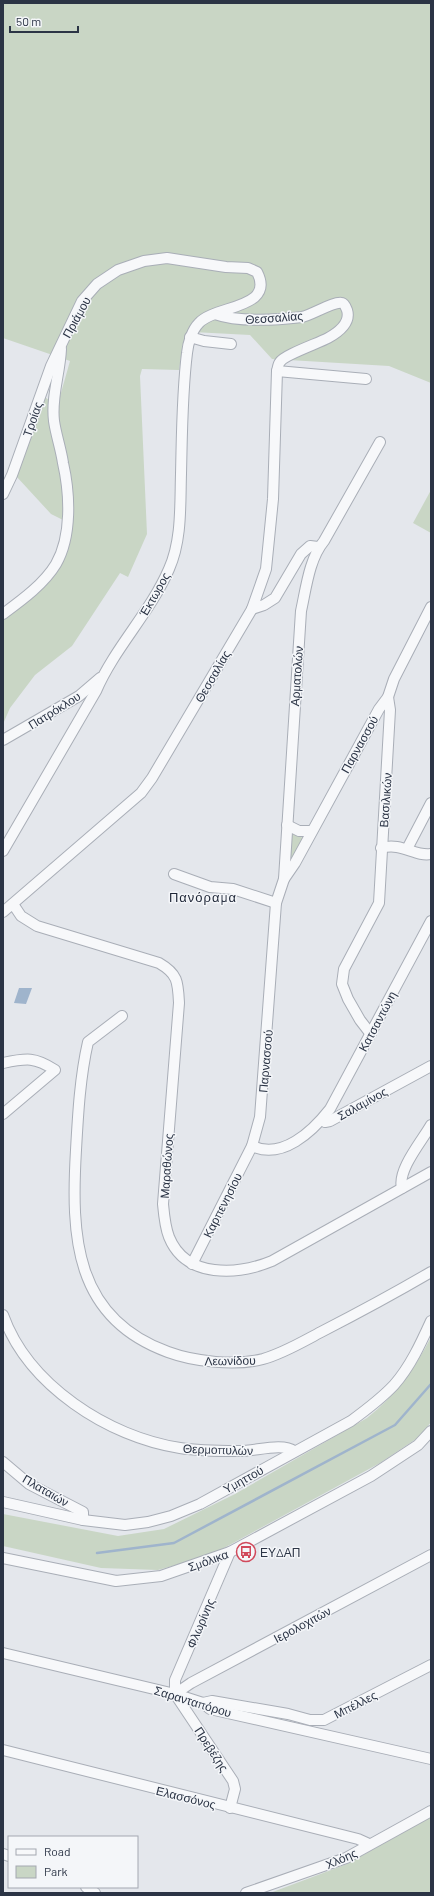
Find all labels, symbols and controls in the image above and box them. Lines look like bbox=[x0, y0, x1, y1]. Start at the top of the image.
scale bar bbox=[10, 8, 78, 34]
text: 50 m bbox=[16, 14, 41, 28]
street label: Πριάμου bbox=[59, 294, 94, 341]
street label: Θεσσαλίας bbox=[245, 308, 304, 327]
street label: Τροίας bbox=[19, 399, 46, 439]
street label: Έκτωρος bbox=[135, 569, 173, 620]
street label: Αρματολών bbox=[287, 645, 306, 707]
street label: Θεσσαλίας bbox=[191, 647, 233, 705]
street label: Πατρόκλου bbox=[25, 688, 83, 732]
street label: Παρνασσού bbox=[338, 713, 381, 776]
street label: Βασιλικών bbox=[376, 772, 394, 828]
district label: Πανόραμα bbox=[169, 889, 237, 905]
street label: Κατσαντώνη bbox=[355, 988, 400, 1054]
street label: Παρνασσού bbox=[255, 1029, 276, 1093]
street label: Σαλαμίνος bbox=[335, 1083, 390, 1123]
street label: Μαραθώνος bbox=[157, 1133, 176, 1199]
street label: Καρπενησίου bbox=[200, 1170, 245, 1240]
street label: Λεωνίδου bbox=[204, 1353, 256, 1367]
street label: Θερμοπυλών bbox=[183, 1441, 253, 1458]
street label: Υμηττού bbox=[220, 1462, 266, 1497]
street label: Πλαταιών bbox=[20, 1471, 72, 1509]
bus stop icon: ΕΥΔΑΠ bbox=[235, 1541, 257, 1563]
place label: ΕΥΔΑΠ bbox=[260, 1545, 300, 1559]
street label: Σμόλικα bbox=[186, 1546, 230, 1574]
street label: Φλωρίνης bbox=[183, 1596, 218, 1650]
street label: Ιερολοχιτών bbox=[271, 1603, 334, 1646]
street label: Σαρανταπόρου bbox=[152, 1683, 233, 1720]
street label: Μπέλλες bbox=[331, 1687, 379, 1722]
street label: Πρεβέζης bbox=[192, 1724, 232, 1775]
street label: Ελασσόνος bbox=[155, 1783, 217, 1812]
legend bbox=[8, 1836, 138, 1888]
text: Road bbox=[44, 1844, 71, 1858]
street label: Χλόης bbox=[323, 1845, 360, 1872]
text: Park bbox=[44, 1864, 68, 1878]

